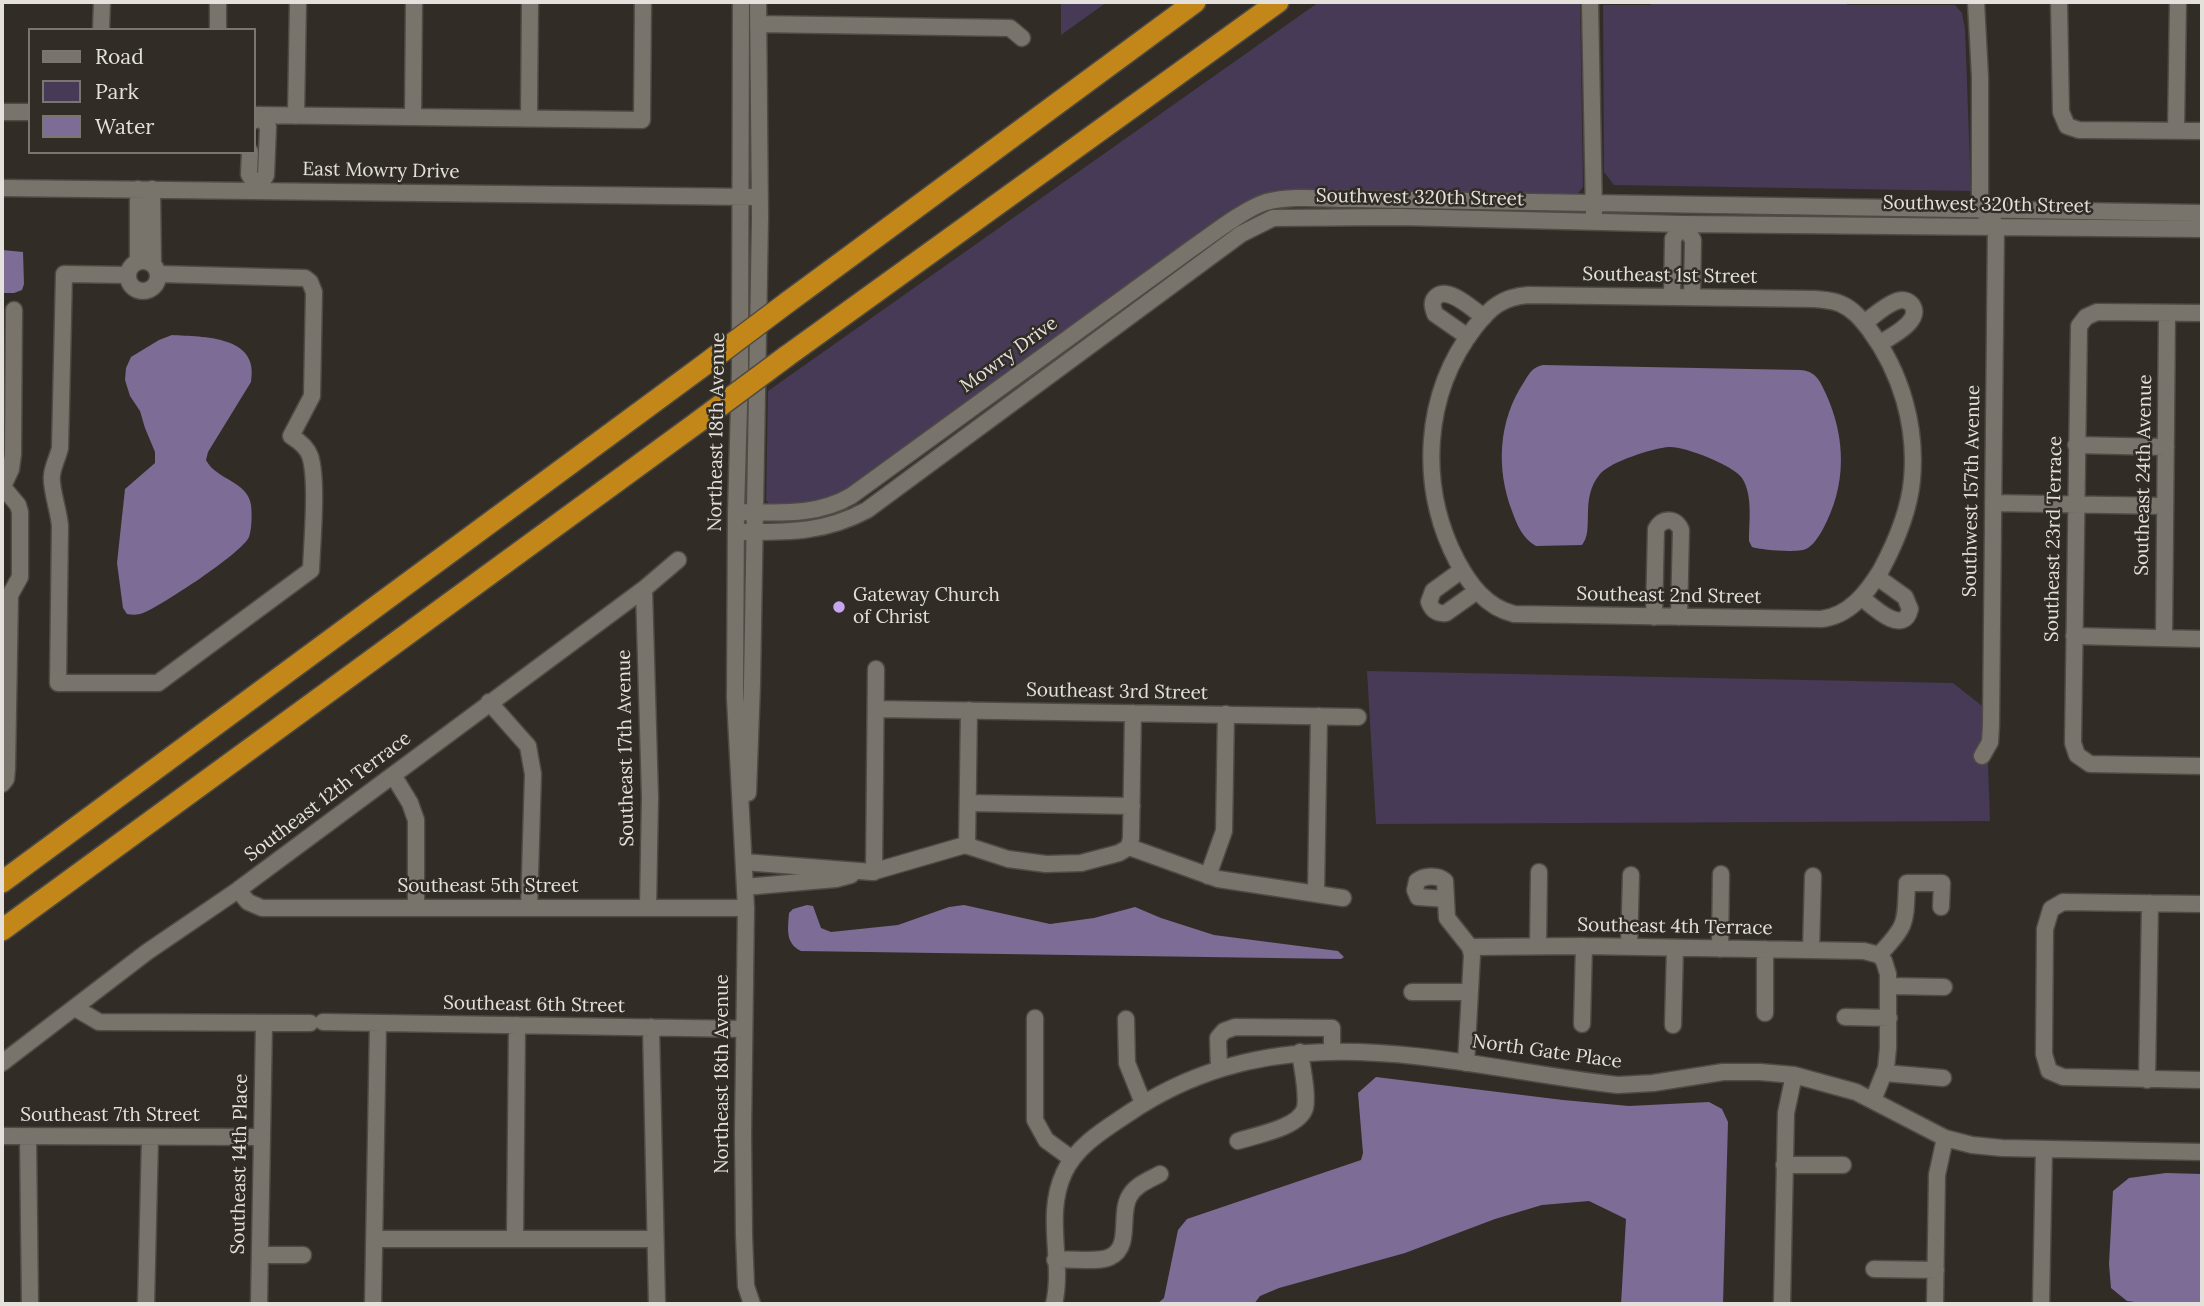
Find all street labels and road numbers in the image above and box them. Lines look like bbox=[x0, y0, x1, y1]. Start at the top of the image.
street label: East Mowry Drive bbox=[302, 158, 460, 184]
street label: Southwest 320th Street bbox=[1316, 185, 1524, 211]
street label: Southwest 320th Street bbox=[1883, 192, 2091, 218]
street label: Southeast 1st Street bbox=[1582, 263, 1758, 289]
street label: Mowry Drive bbox=[956, 312, 1062, 398]
street label: Northeast 18th Avenue bbox=[704, 332, 730, 532]
street label: Southeast 24th Avenue bbox=[2131, 374, 2157, 576]
street label: Southwest 157th Avenue bbox=[1959, 385, 1985, 597]
street label: Southeast 23rd Terrace bbox=[2041, 436, 2067, 642]
street label: Southeast 2nd Street bbox=[1576, 583, 1762, 609]
street label: Southeast 17th Avenue bbox=[613, 649, 639, 847]
street label: Southeast 3rd Street bbox=[1026, 679, 1208, 705]
street label: Southeast 12th Terrace bbox=[240, 727, 416, 867]
street label: Southeast 5th Street bbox=[397, 876, 579, 898]
street label: Southeast 4th Terrace bbox=[1577, 914, 1773, 940]
street label: Northeast 18th Avenue bbox=[712, 974, 734, 1174]
street label: Southeast 6th Street bbox=[443, 992, 625, 1018]
street label: North Gate Place bbox=[1471, 1030, 1623, 1074]
street label: Southeast 14th Place bbox=[227, 1073, 253, 1255]
street label: Southeast 7th Street bbox=[20, 1105, 200, 1127]

